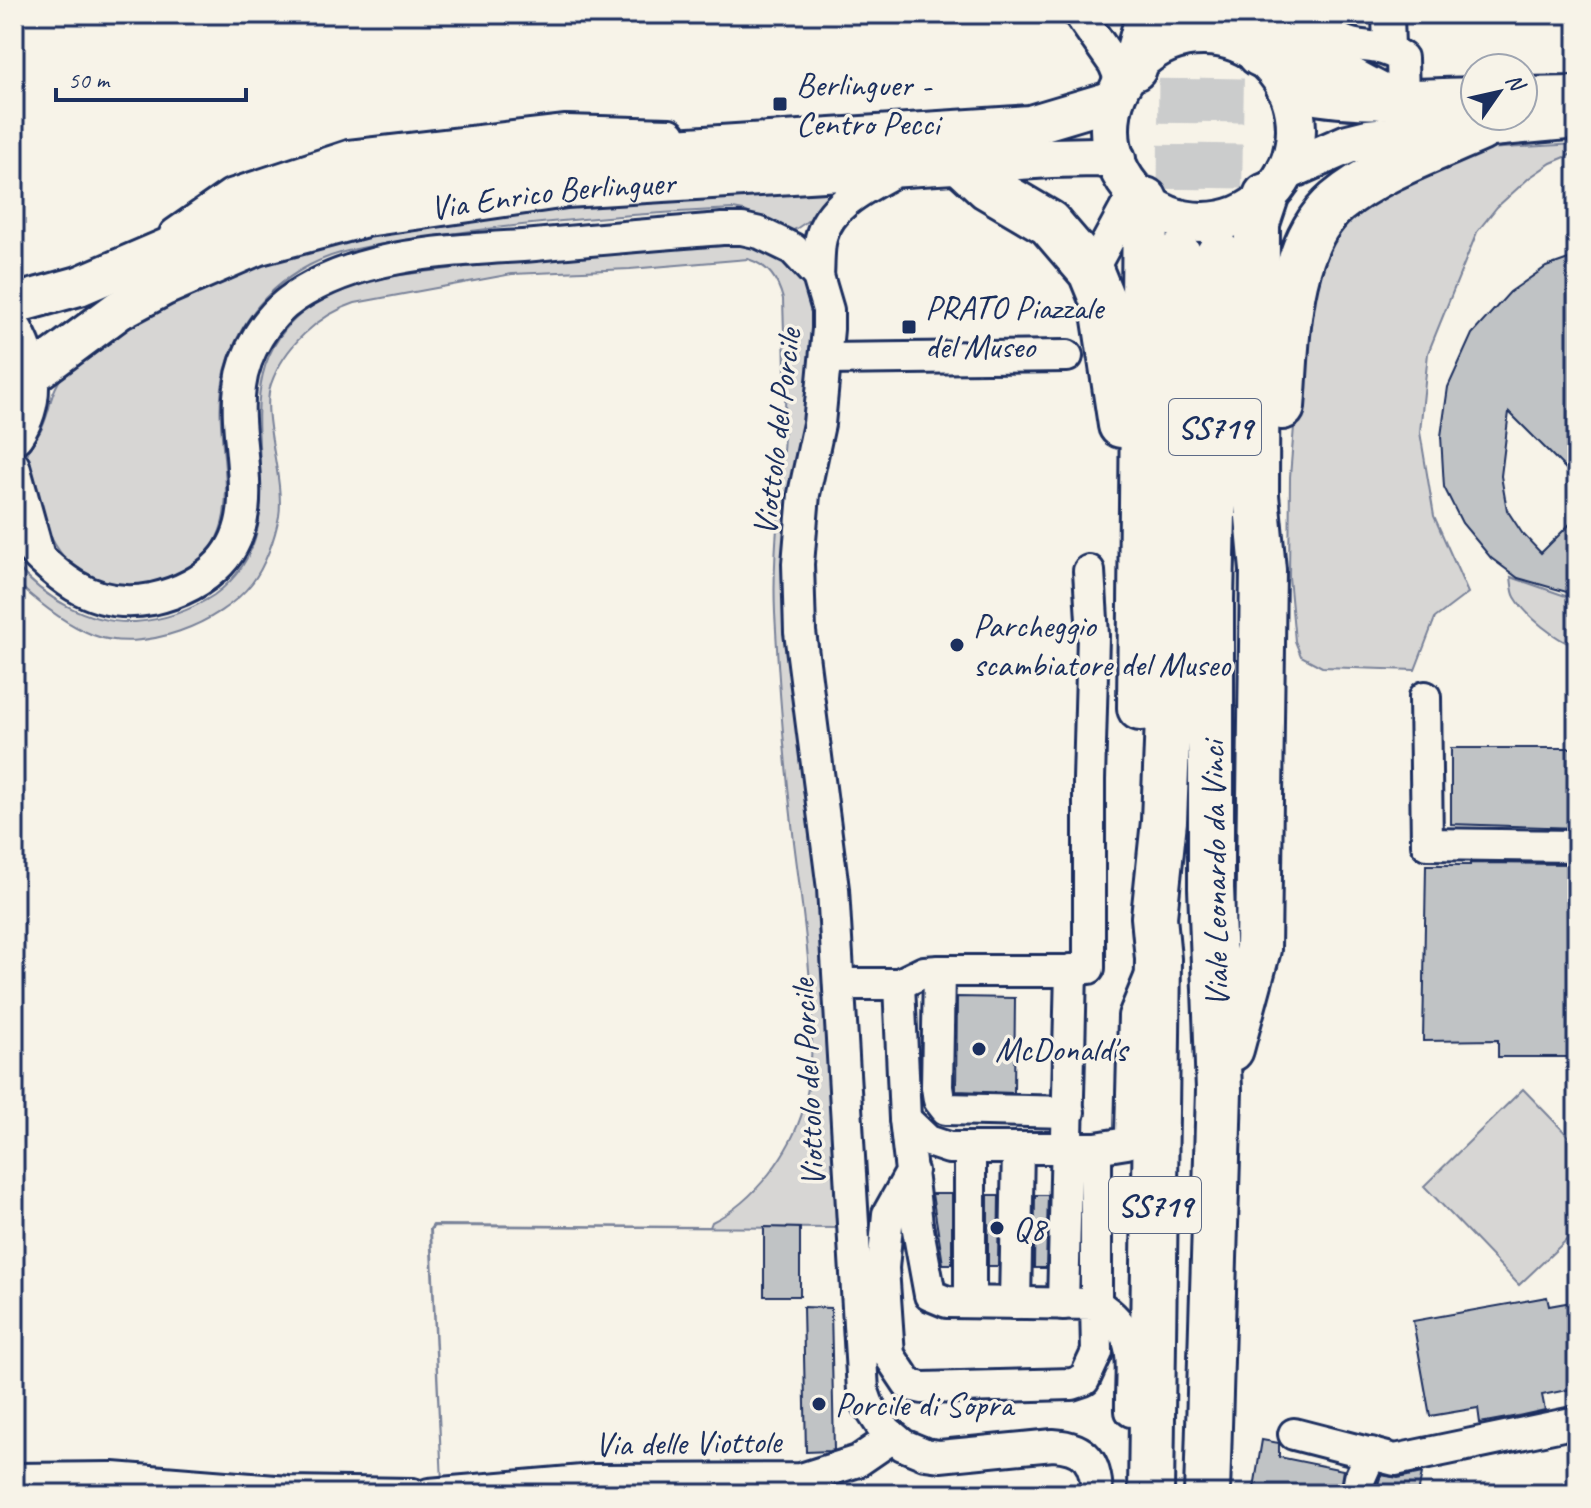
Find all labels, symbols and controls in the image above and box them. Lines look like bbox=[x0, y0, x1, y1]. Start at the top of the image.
scale bar bbox=[56, 52, 246, 102]
north arrow bbox=[1459, 52, 1539, 132]
place label: Berlinguer - Centro Pecci bbox=[796, 63, 943, 145]
text: 50 m bbox=[68, 65, 111, 95]
text: N bbox=[1499, 68, 1532, 98]
marker: Berlinguer - Centro Pecci bbox=[771, 95, 789, 113]
street label: Via Enrico Berlinguer bbox=[427, 160, 679, 229]
place label: PRATO Piazzale del Museo bbox=[925, 286, 1106, 368]
marker: PRATO Piazzale del Museo bbox=[900, 318, 918, 336]
street label: Viottolo del Porcile bbox=[742, 324, 811, 538]
road number: SS719 bbox=[1169, 399, 1261, 455]
place label: Parcheggio scambiatore del Museo bbox=[973, 604, 1232, 686]
marker: Parcheggio scambiatore del Museo bbox=[948, 636, 966, 654]
street label: Viale Leonardo da Vinci bbox=[1191, 737, 1238, 1007]
street label: Viottolo del Porcile bbox=[780, 976, 834, 1188]
place label: McDonald's bbox=[995, 1028, 1130, 1071]
marker: McDonald's bbox=[970, 1040, 988, 1058]
road number: SS719 bbox=[1109, 1177, 1201, 1233]
place label: Q8 bbox=[1013, 1207, 1049, 1250]
marker: Q8 bbox=[988, 1219, 1006, 1237]
place label: Porcile di Sopra bbox=[835, 1383, 1016, 1426]
marker: Porcile di Sopra bbox=[810, 1395, 828, 1413]
street label: Via delle Viottole bbox=[594, 1419, 784, 1466]

